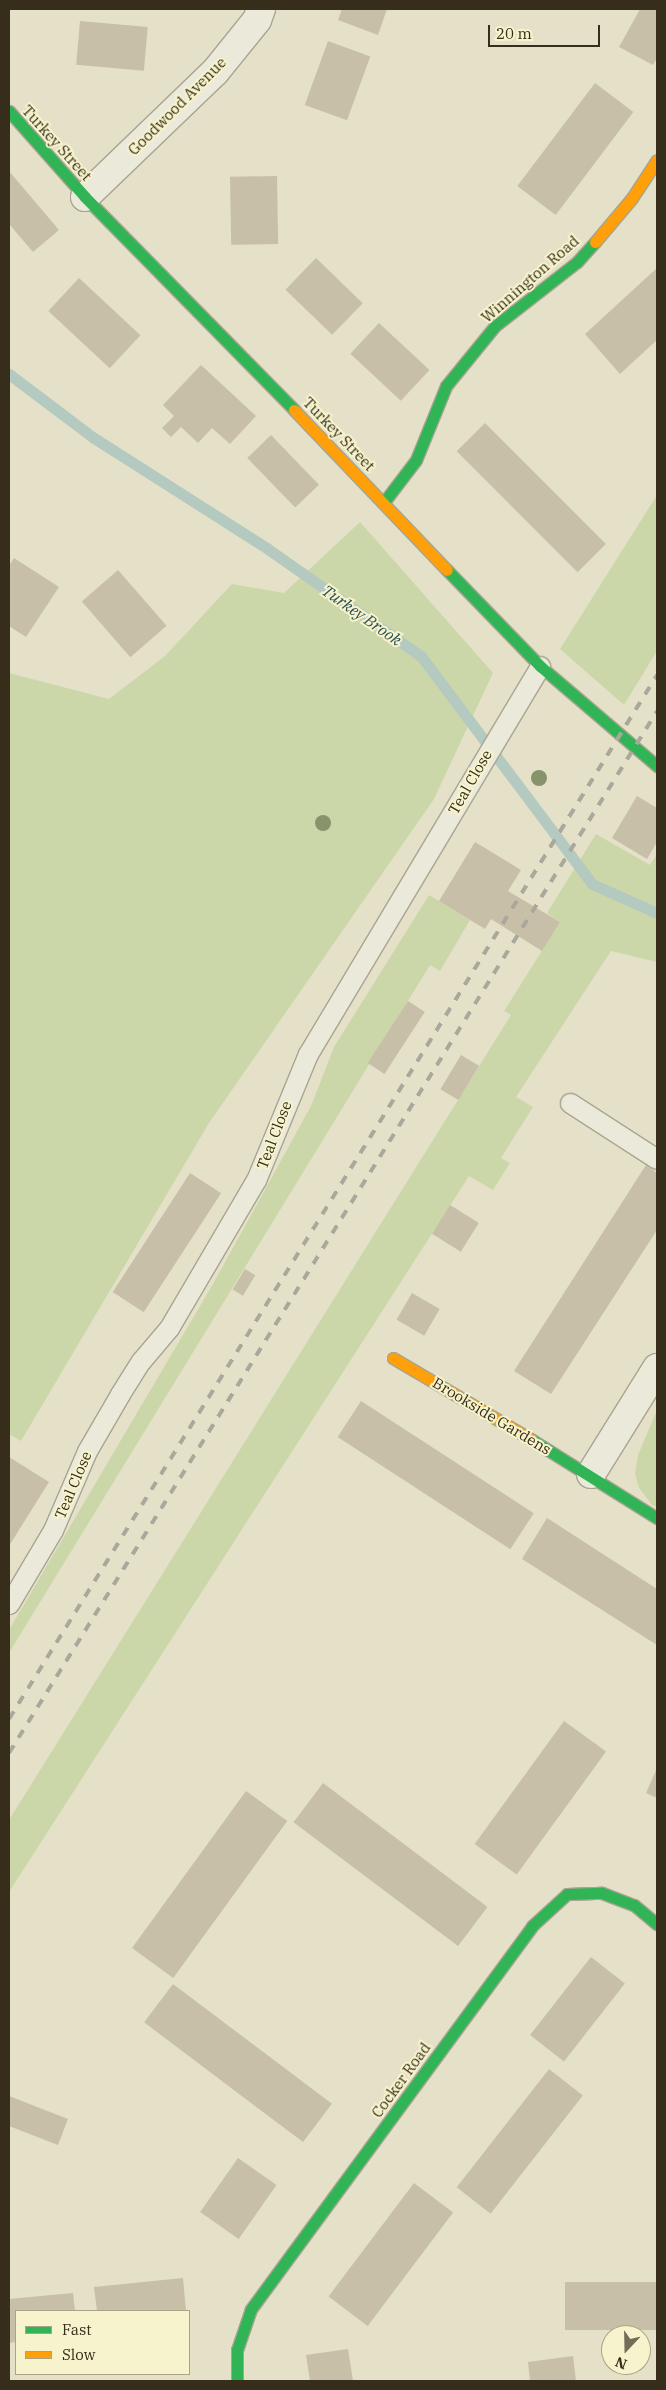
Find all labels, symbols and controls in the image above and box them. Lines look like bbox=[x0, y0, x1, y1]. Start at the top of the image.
scale bar bbox=[491, 15, 604, 47]
text: 20 m bbox=[496, 24, 532, 43]
street label: Goodwood Avenue bbox=[124, 53, 230, 159]
street label: Turkey Street bbox=[18, 101, 96, 185]
street label: Winnington Road bbox=[478, 232, 582, 326]
street label: Turkey Street bbox=[299, 393, 379, 475]
water label: Turkey Brook bbox=[318, 581, 406, 649]
street label: Teal Close bbox=[444, 747, 496, 817]
street label: Teal Close bbox=[253, 1098, 295, 1172]
street label: Brookside Gardens bbox=[429, 1374, 555, 1458]
street label: Teal Close bbox=[51, 1449, 95, 1521]
street label: Cocker Road bbox=[368, 2039, 434, 2121]
legend bbox=[15, 2310, 190, 2375]
text: Fast bbox=[62, 2320, 92, 2339]
north arrow bbox=[601, 2325, 651, 2375]
text: Slow bbox=[62, 2345, 95, 2364]
text: N bbox=[613, 2353, 629, 2373]

